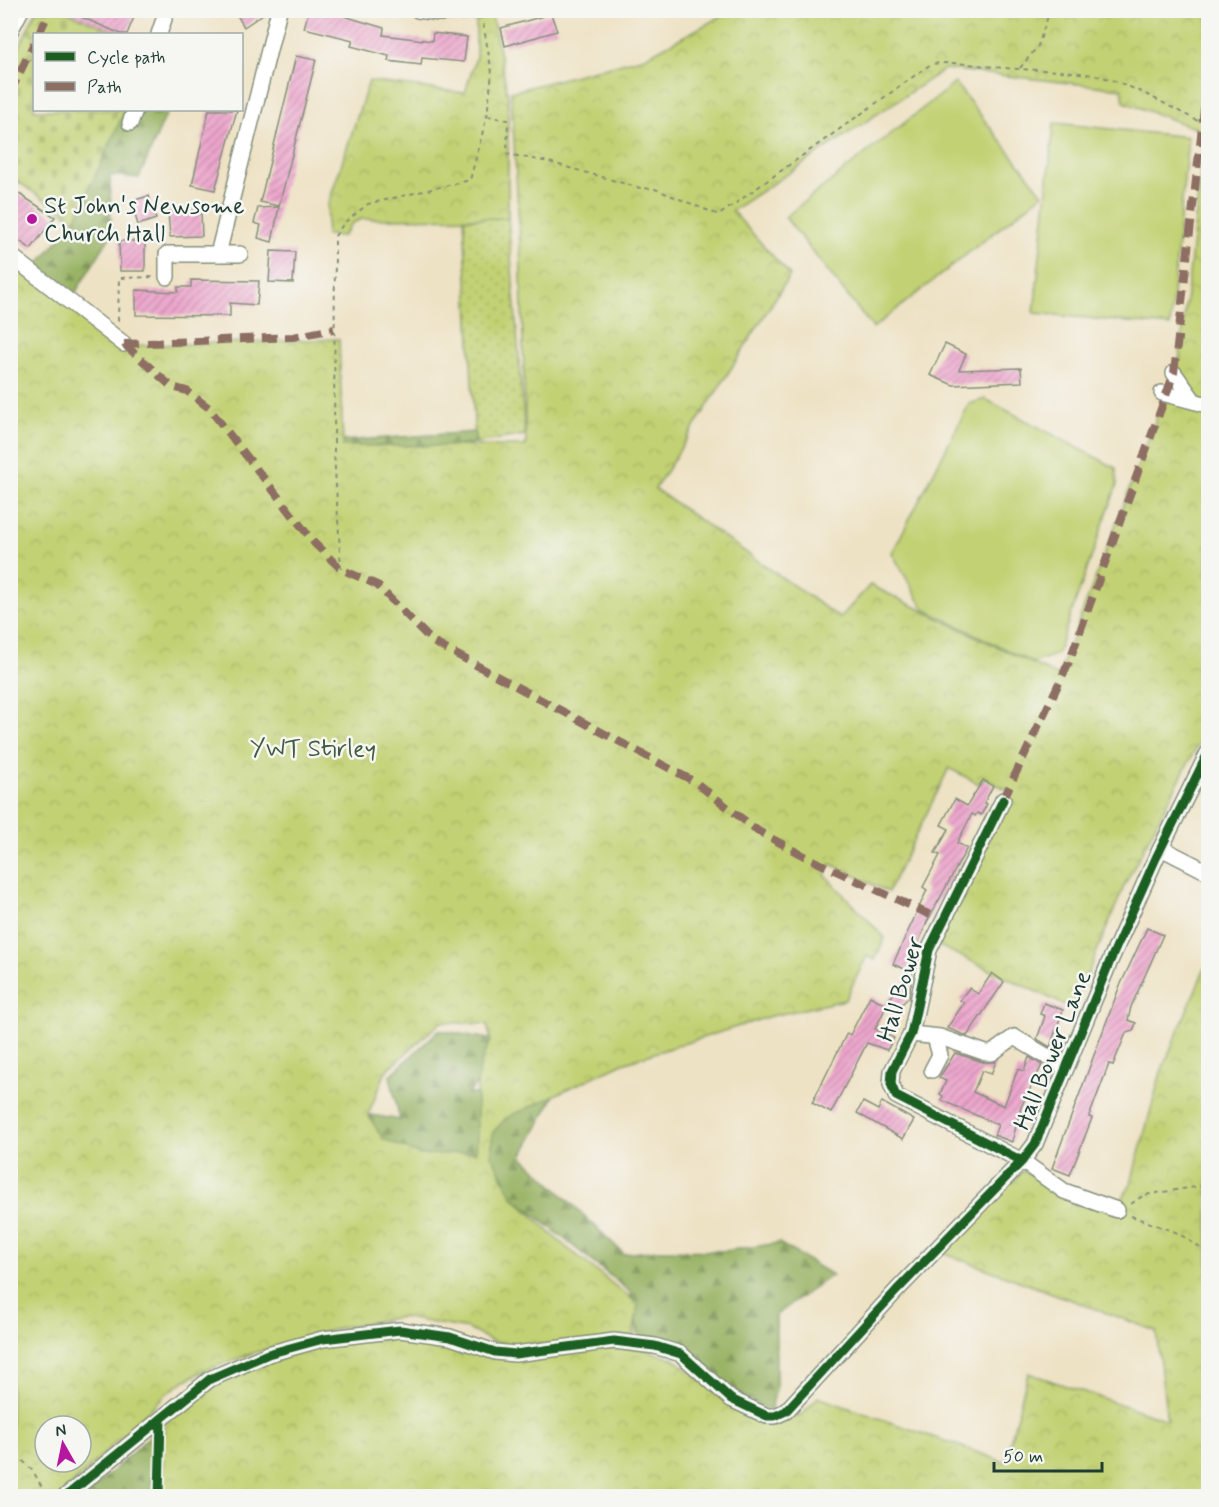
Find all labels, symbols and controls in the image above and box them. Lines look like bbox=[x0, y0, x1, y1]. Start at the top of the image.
legend bbox=[33, 33, 243, 111]
text: Cycle path bbox=[87, 46, 165, 70]
text: Path bbox=[87, 76, 122, 100]
place label: St John's Newsome Church Hall bbox=[44, 191, 245, 250]
marker: St John's Newsome Church Hall bbox=[25, 212, 39, 226]
park label: YWT Stirley bbox=[250, 734, 376, 765]
street label: Hall Bower bbox=[871, 932, 932, 1046]
street label: Hall Bower Lane bbox=[1007, 966, 1100, 1135]
north arrow bbox=[33, 1414, 93, 1474]
text: N bbox=[54, 1419, 68, 1442]
scale bar bbox=[994, 1435, 1102, 1473]
text: 50 m bbox=[1003, 1445, 1043, 1469]

